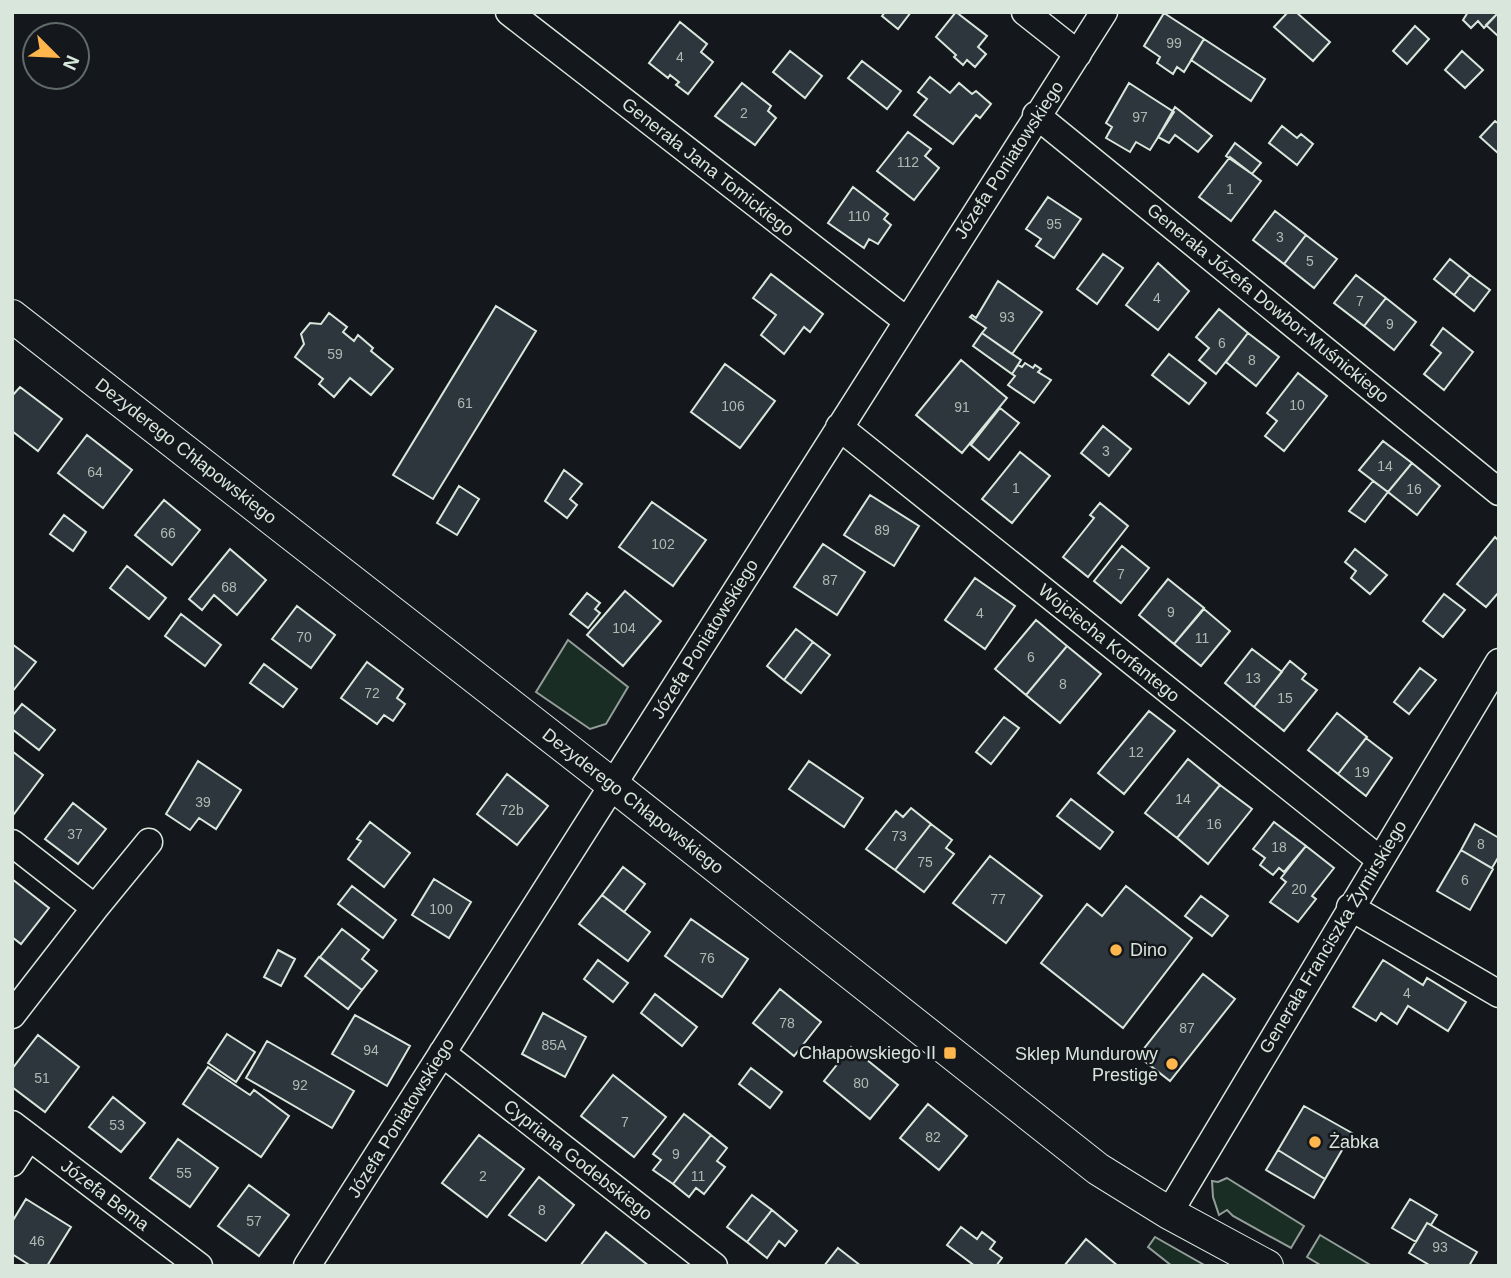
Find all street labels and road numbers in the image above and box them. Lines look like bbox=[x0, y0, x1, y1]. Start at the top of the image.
street label: Józefa Poniatowskiego bbox=[950, 77, 1068, 243]
street label: Generała Jana Tomickiego bbox=[618, 94, 798, 240]
street label: Generała Józefa Dowbor-Muśnickiego bbox=[1143, 199, 1393, 407]
street label: Dezyderego Chłapowskiego bbox=[92, 374, 280, 528]
street label: Józefa Poniatowskiego bbox=[648, 556, 762, 722]
street label: Wojciecha Korfantego bbox=[1034, 580, 1184, 706]
street label: Dezyderego Chłapowskiego bbox=[539, 724, 727, 878]
street label: Generała Franciszka Żymirskiego bbox=[1255, 817, 1411, 1057]
street label: Józefa Poniatowskiego bbox=[344, 1035, 458, 1201]
street label: Cypriana Godebskiego bbox=[500, 1096, 656, 1224]
street label: Józefa Bema bbox=[57, 1155, 154, 1235]

